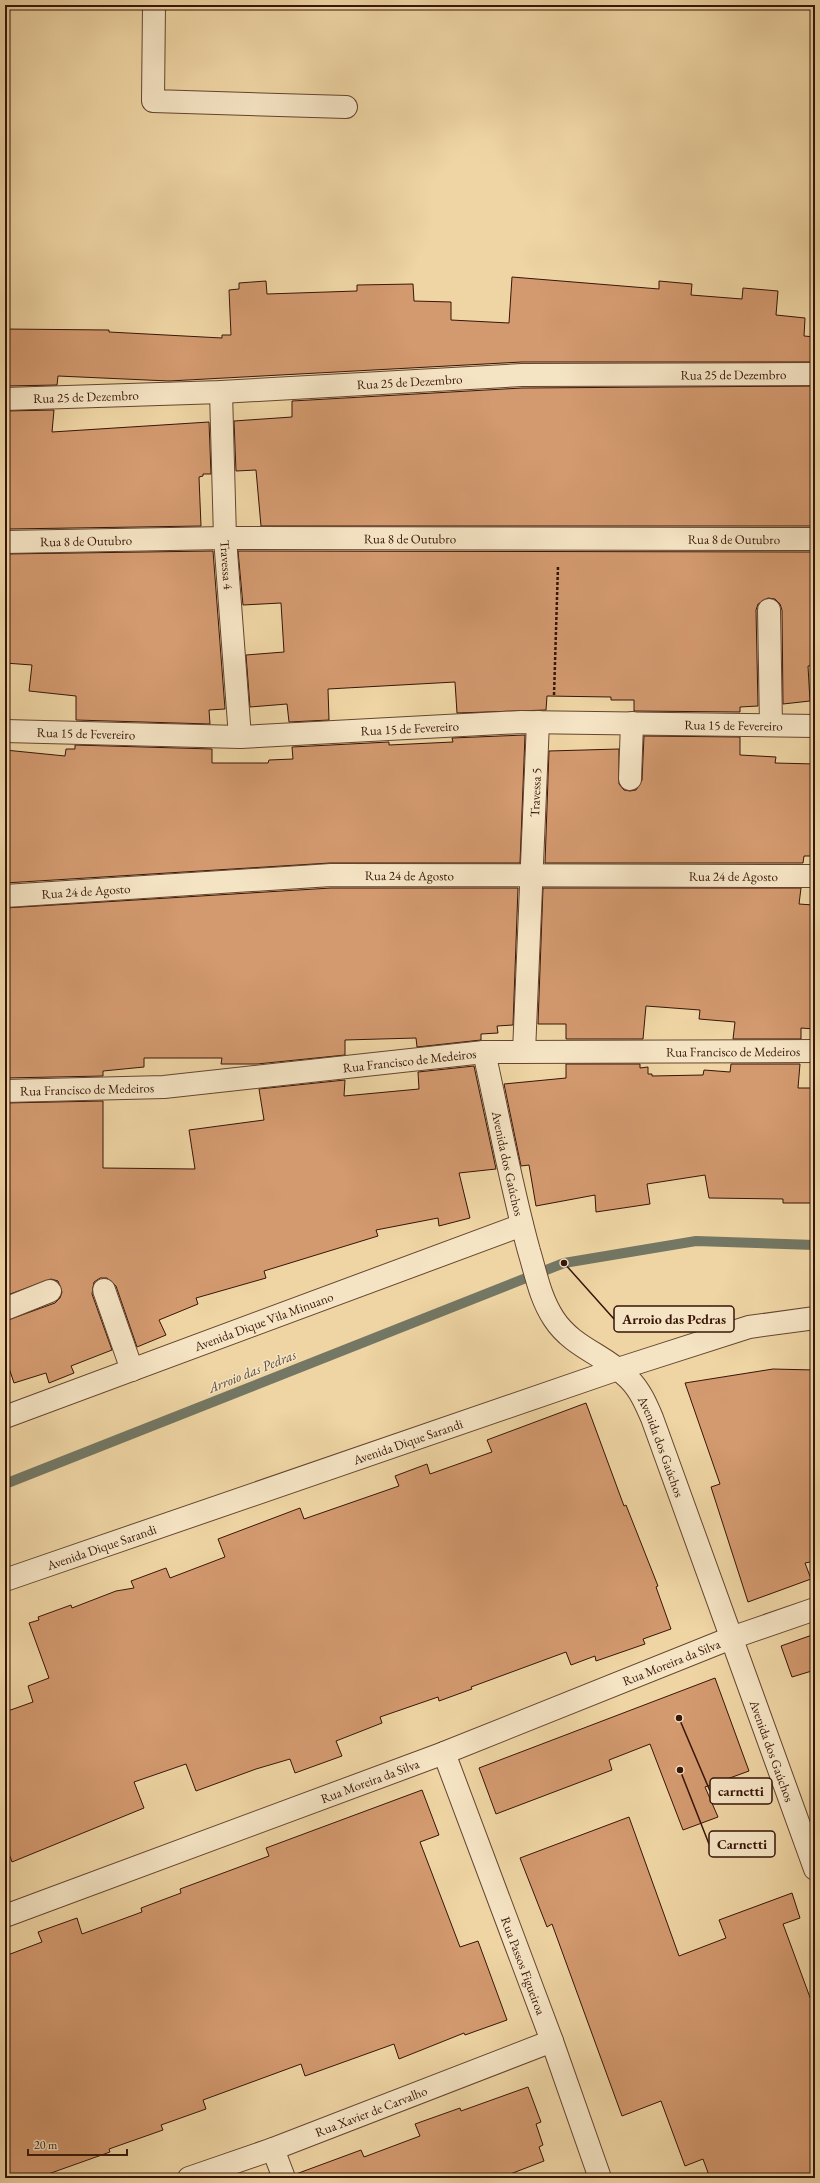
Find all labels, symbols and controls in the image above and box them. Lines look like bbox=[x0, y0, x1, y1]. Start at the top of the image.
street label: Rua 25 de Dezembro bbox=[680, 366, 786, 383]
street label: Rua 25 de Dezembro bbox=[356, 370, 463, 393]
street label: Rua 25 de Dezembro bbox=[33, 386, 139, 407]
street label: Rua 8 de Outubro bbox=[364, 530, 456, 547]
street label: Rua 8 de Outubro bbox=[688, 530, 780, 547]
street label: Rua 8 de Outubro bbox=[40, 531, 132, 550]
street label: Travessa 4 bbox=[217, 539, 237, 591]
street label: Rua 15 de Fevereiro bbox=[684, 716, 783, 734]
street label: Rua 15 de Fevereiro bbox=[360, 717, 459, 739]
street label: Rua 15 de Fevereiro bbox=[37, 723, 135, 743]
street label: Travessa 5 bbox=[525, 767, 545, 817]
street label: Rua 24 de Agosto bbox=[365, 867, 454, 884]
street label: Rua 24 de Agosto bbox=[689, 867, 778, 884]
street label: Rua 24 de Agosto bbox=[41, 879, 131, 902]
street label: Rua Francisco de Medeiros bbox=[666, 1043, 800, 1060]
street label: Rua Francisco de Medeiros bbox=[342, 1044, 477, 1076]
street label: Rua Francisco de Medeiros bbox=[20, 1079, 154, 1099]
street label: Avenida dos Gaúchos bbox=[488, 1109, 528, 1218]
street label: Avenida Dique Vila Minuano bbox=[191, 1287, 336, 1355]
callout: Arroio das Pedras bbox=[614, 1306, 734, 1332]
text: Arroio das Pedras bbox=[621, 1310, 726, 1328]
water label: Arroio das Pedras bbox=[205, 1345, 299, 1397]
street label: Avenida dos Gaúchos bbox=[634, 1392, 688, 1499]
street label: Avenida Dique Sarandi bbox=[350, 1415, 465, 1468]
street label: Avenida Dique Sarandi bbox=[43, 1520, 158, 1574]
street label: Rua Moreira da Silva bbox=[620, 1634, 723, 1689]
street label: Avenida dos Gaúchos bbox=[746, 1697, 798, 1804]
street label: Rua Moreira da Silva bbox=[318, 1754, 422, 1807]
callout: carnetti bbox=[710, 1778, 772, 1804]
text: carnetti bbox=[718, 1782, 764, 1800]
callout: Carnetti bbox=[709, 1831, 775, 1857]
text: Carnetti bbox=[717, 1835, 767, 1853]
street label: Rua Passos Figueiroa bbox=[498, 1914, 550, 2018]
street label: Rua Xavier de Carvalho bbox=[312, 2082, 430, 2140]
scale bar bbox=[28, 2131, 127, 2157]
text: 20 m bbox=[34, 2137, 58, 2153]

